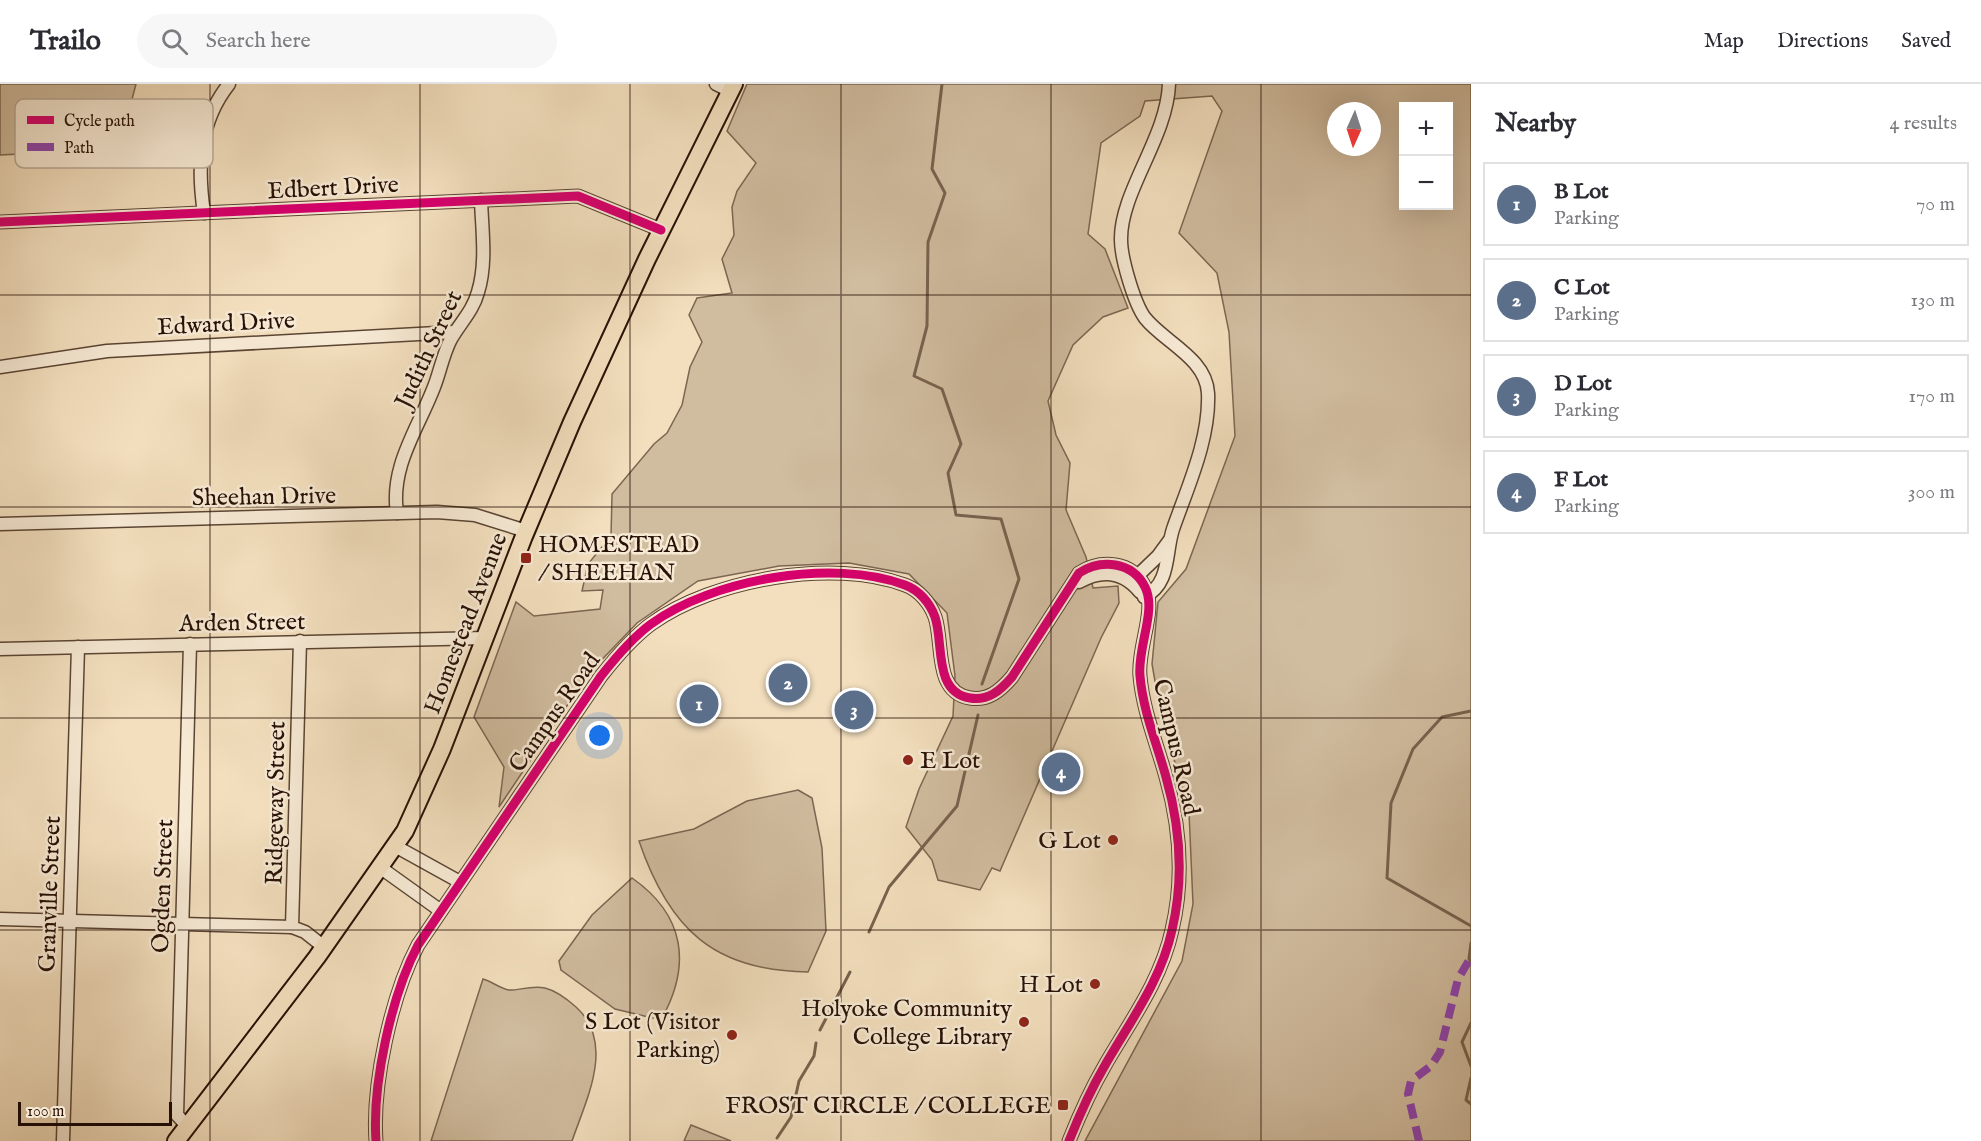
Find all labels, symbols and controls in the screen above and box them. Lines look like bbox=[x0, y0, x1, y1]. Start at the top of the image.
search box bbox=[137, 14, 557, 68]
text: Trailo bbox=[30, 24, 101, 59]
icon: search bbox=[158, 25, 191, 58]
text: Search here bbox=[206, 27, 311, 55]
text: Map bbox=[1704, 28, 1744, 55]
text: Directions bbox=[1777, 28, 1868, 55]
text: Saved bbox=[1901, 28, 1951, 55]
legend bbox=[15, 99, 213, 168]
north arrow bbox=[1327, 102, 1381, 156]
map controls bbox=[1399, 102, 1453, 210]
button: + bbox=[1399, 102, 1453, 156]
text: Nearby bbox=[1495, 107, 1576, 140]
text: 4 results bbox=[1890, 111, 1957, 136]
text: Cycle path bbox=[64, 112, 135, 132]
text: Path bbox=[64, 139, 95, 159]
button: − bbox=[1399, 156, 1453, 210]
street label: Edbert Drive bbox=[267, 170, 400, 207]
text: B Lot bbox=[1554, 178, 1609, 206]
text: 1 bbox=[1513, 192, 1520, 217]
text: 70 m bbox=[1916, 192, 1955, 217]
text: Parking bbox=[1554, 206, 1619, 231]
text: C Lot bbox=[1554, 274, 1610, 302]
street label: Judith Street bbox=[387, 286, 470, 416]
text: 2 bbox=[1512, 288, 1521, 313]
text: 130 m bbox=[1910, 288, 1955, 313]
text: Parking bbox=[1554, 302, 1619, 327]
street label: Edward Drive bbox=[156, 305, 296, 344]
text: D Lot bbox=[1554, 370, 1612, 398]
text: 3 bbox=[1513, 384, 1520, 409]
text: 170 m bbox=[1909, 384, 1955, 409]
text: Parking bbox=[1554, 398, 1619, 423]
text: F Lot bbox=[1554, 466, 1608, 494]
text: 4 bbox=[1512, 480, 1521, 505]
text: 300 m bbox=[1908, 480, 1955, 505]
street label: Sheehan Drive bbox=[192, 481, 336, 514]
text: Parking bbox=[1554, 494, 1619, 519]
street label: Homestead Avenue bbox=[418, 528, 515, 719]
place label: HOMESTEAD / SHEEHAN bbox=[538, 530, 699, 589]
marker: HOMESTEAD / SHEEHAN bbox=[519, 551, 533, 565]
street label: Arden Street bbox=[178, 607, 306, 640]
street label: Campus Road bbox=[503, 647, 608, 779]
pin: 2 bbox=[768, 660, 808, 706]
street label: Campus Road bbox=[1145, 676, 1206, 819]
pin: 1 bbox=[680, 682, 718, 726]
pin: 3 bbox=[834, 688, 874, 732]
street label: Ridgeway Street bbox=[260, 721, 293, 885]
your location bbox=[585, 721, 614, 750]
place label: E Lot bbox=[920, 746, 980, 777]
pin: 4 bbox=[1042, 750, 1080, 794]
marker: E Lot bbox=[901, 753, 915, 767]
street label: Granville Street bbox=[32, 815, 69, 973]
street label: Ogden Street bbox=[146, 818, 181, 954]
place label: G Lot bbox=[1038, 826, 1101, 857]
marker: G Lot bbox=[1106, 833, 1120, 847]
place label: H Lot bbox=[1019, 970, 1083, 1001]
marker: H Lot bbox=[1088, 977, 1102, 991]
place label: Holyoke Community College Library bbox=[801, 994, 1012, 1053]
place label: S Lot (Visitor Parking) bbox=[585, 1007, 720, 1066]
marker: Holyoke Community College Library bbox=[1017, 1015, 1031, 1029]
marker: S Lot (Visitor Parking) bbox=[725, 1028, 739, 1042]
place label: FROST CIRCLE / COLLEGE bbox=[725, 1091, 1051, 1122]
marker: FROST CIRCLE / COLLEGE bbox=[1056, 1098, 1070, 1112]
scale bar bbox=[18, 1099, 172, 1126]
text: 100 m bbox=[27, 1102, 64, 1122]

